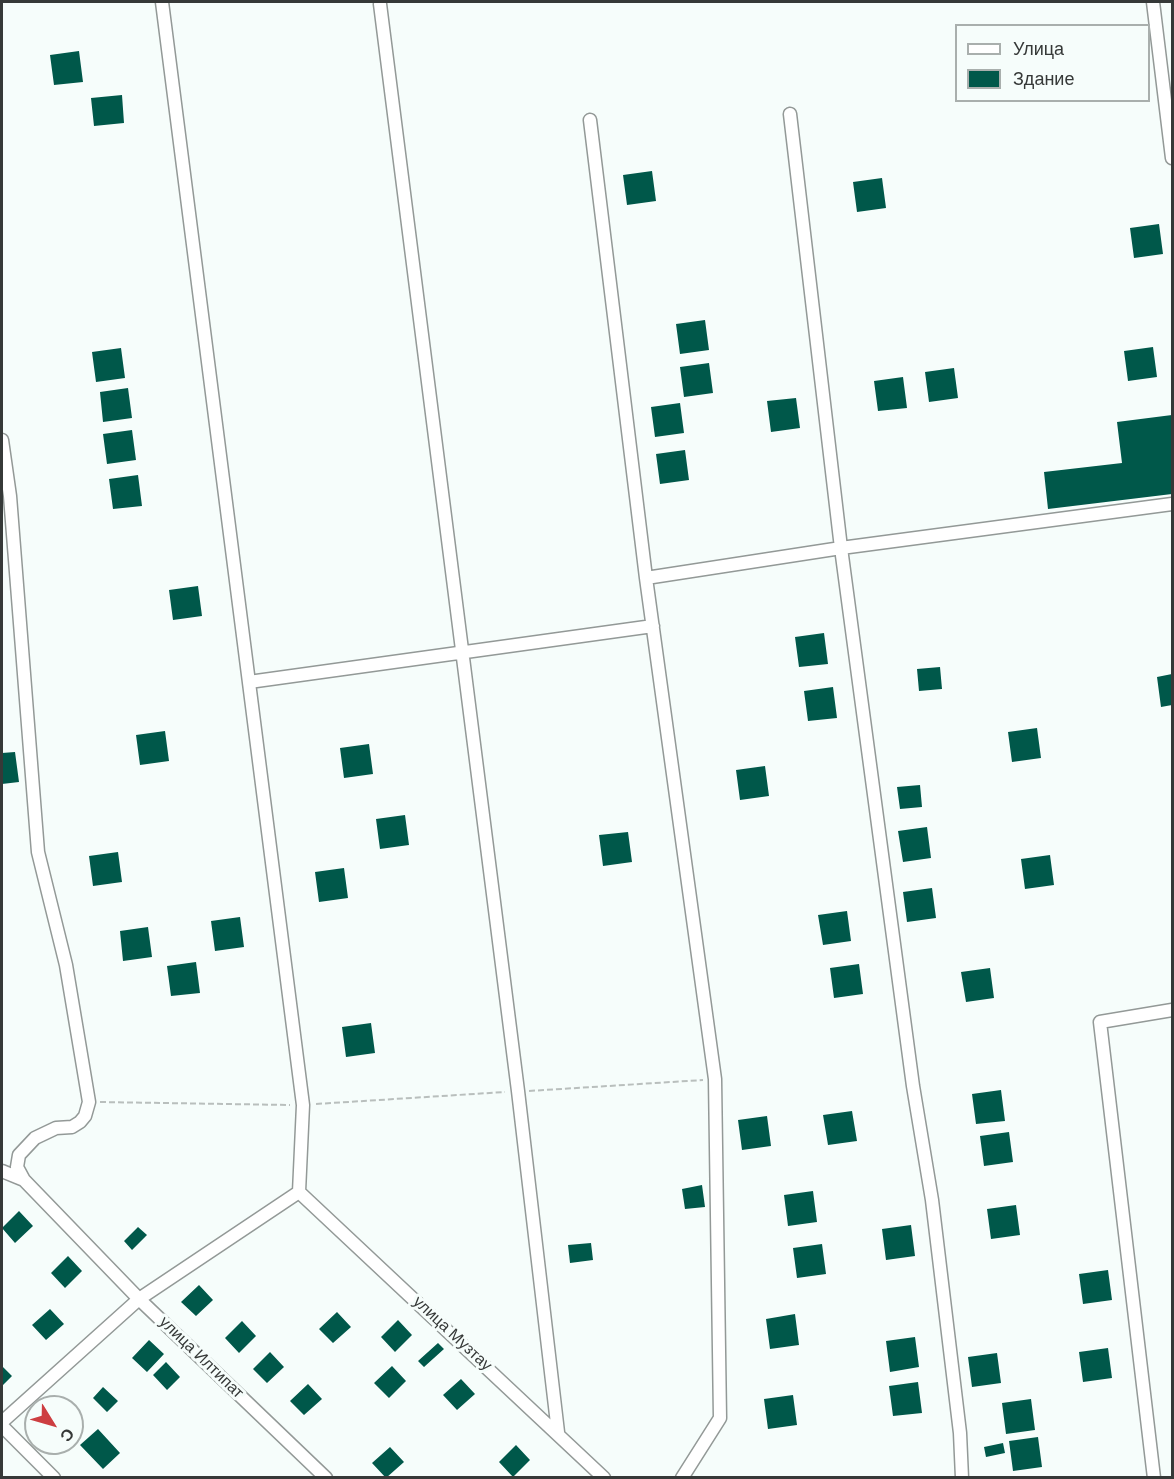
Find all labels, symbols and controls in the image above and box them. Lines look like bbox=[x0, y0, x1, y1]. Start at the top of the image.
legend bbox=[955, 24, 1150, 102]
text: Улица bbox=[1013, 37, 1064, 61]
text: Здание bbox=[1013, 67, 1074, 91]
street label: улица Музтау bbox=[409, 1293, 495, 1375]
street label: улица Илтипат bbox=[155, 1313, 247, 1403]
north arrow bbox=[24, 1395, 84, 1455]
text: С bbox=[55, 1424, 79, 1446]

